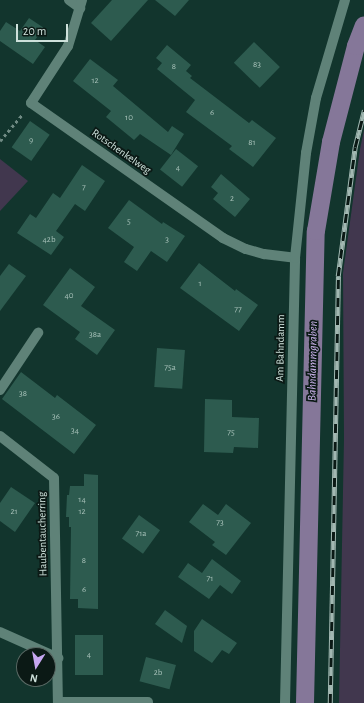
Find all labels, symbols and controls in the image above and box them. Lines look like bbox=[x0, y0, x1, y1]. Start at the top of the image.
scale bar bbox=[18, 16, 70, 42]
text: 20 m bbox=[23, 25, 46, 37]
house number: 83 bbox=[253, 60, 261, 70]
house number: 8 bbox=[172, 62, 176, 72]
house number: 12 bbox=[91, 76, 99, 86]
house number: 6 bbox=[210, 108, 214, 118]
house number: 10 bbox=[125, 113, 133, 123]
street label: Rotschenkelweg bbox=[89, 127, 153, 177]
house number: 9 bbox=[29, 136, 33, 146]
house number: 81 bbox=[248, 138, 256, 148]
house number: 4 bbox=[176, 163, 180, 173]
house number: 7 bbox=[82, 183, 86, 193]
house number: 2 bbox=[230, 194, 234, 204]
house number: 5 bbox=[127, 217, 131, 227]
house number: 42b bbox=[42, 235, 56, 245]
house number: 3 bbox=[165, 235, 169, 245]
house number: 1 bbox=[198, 279, 202, 289]
house number: 40 bbox=[64, 291, 74, 301]
house number: 77 bbox=[234, 305, 242, 315]
street label: Am Bahndamm bbox=[274, 314, 288, 382]
water label: Bahndammgraben bbox=[305, 321, 321, 401]
house number: 38a bbox=[89, 330, 101, 340]
house number: 75a bbox=[164, 363, 176, 373]
house number: 38 bbox=[19, 389, 27, 399]
house number: 36 bbox=[52, 412, 60, 422]
house number: 34 bbox=[71, 426, 79, 436]
house number: 75 bbox=[227, 428, 235, 438]
street label: Haubentaucherring bbox=[36, 492, 50, 576]
house number: 14 bbox=[78, 495, 86, 505]
house number: 21 bbox=[10, 507, 18, 517]
house number: 12 bbox=[78, 507, 86, 517]
house number: 73 bbox=[216, 518, 224, 528]
house number: 71a bbox=[135, 529, 147, 539]
house number: 8 bbox=[82, 556, 86, 566]
house number: 71 bbox=[207, 574, 213, 584]
house number: 6 bbox=[82, 585, 86, 595]
north arrow bbox=[16, 647, 56, 687]
house number: 4 bbox=[87, 650, 91, 660]
house number: 2b bbox=[154, 668, 162, 678]
text: N bbox=[29, 672, 39, 684]

